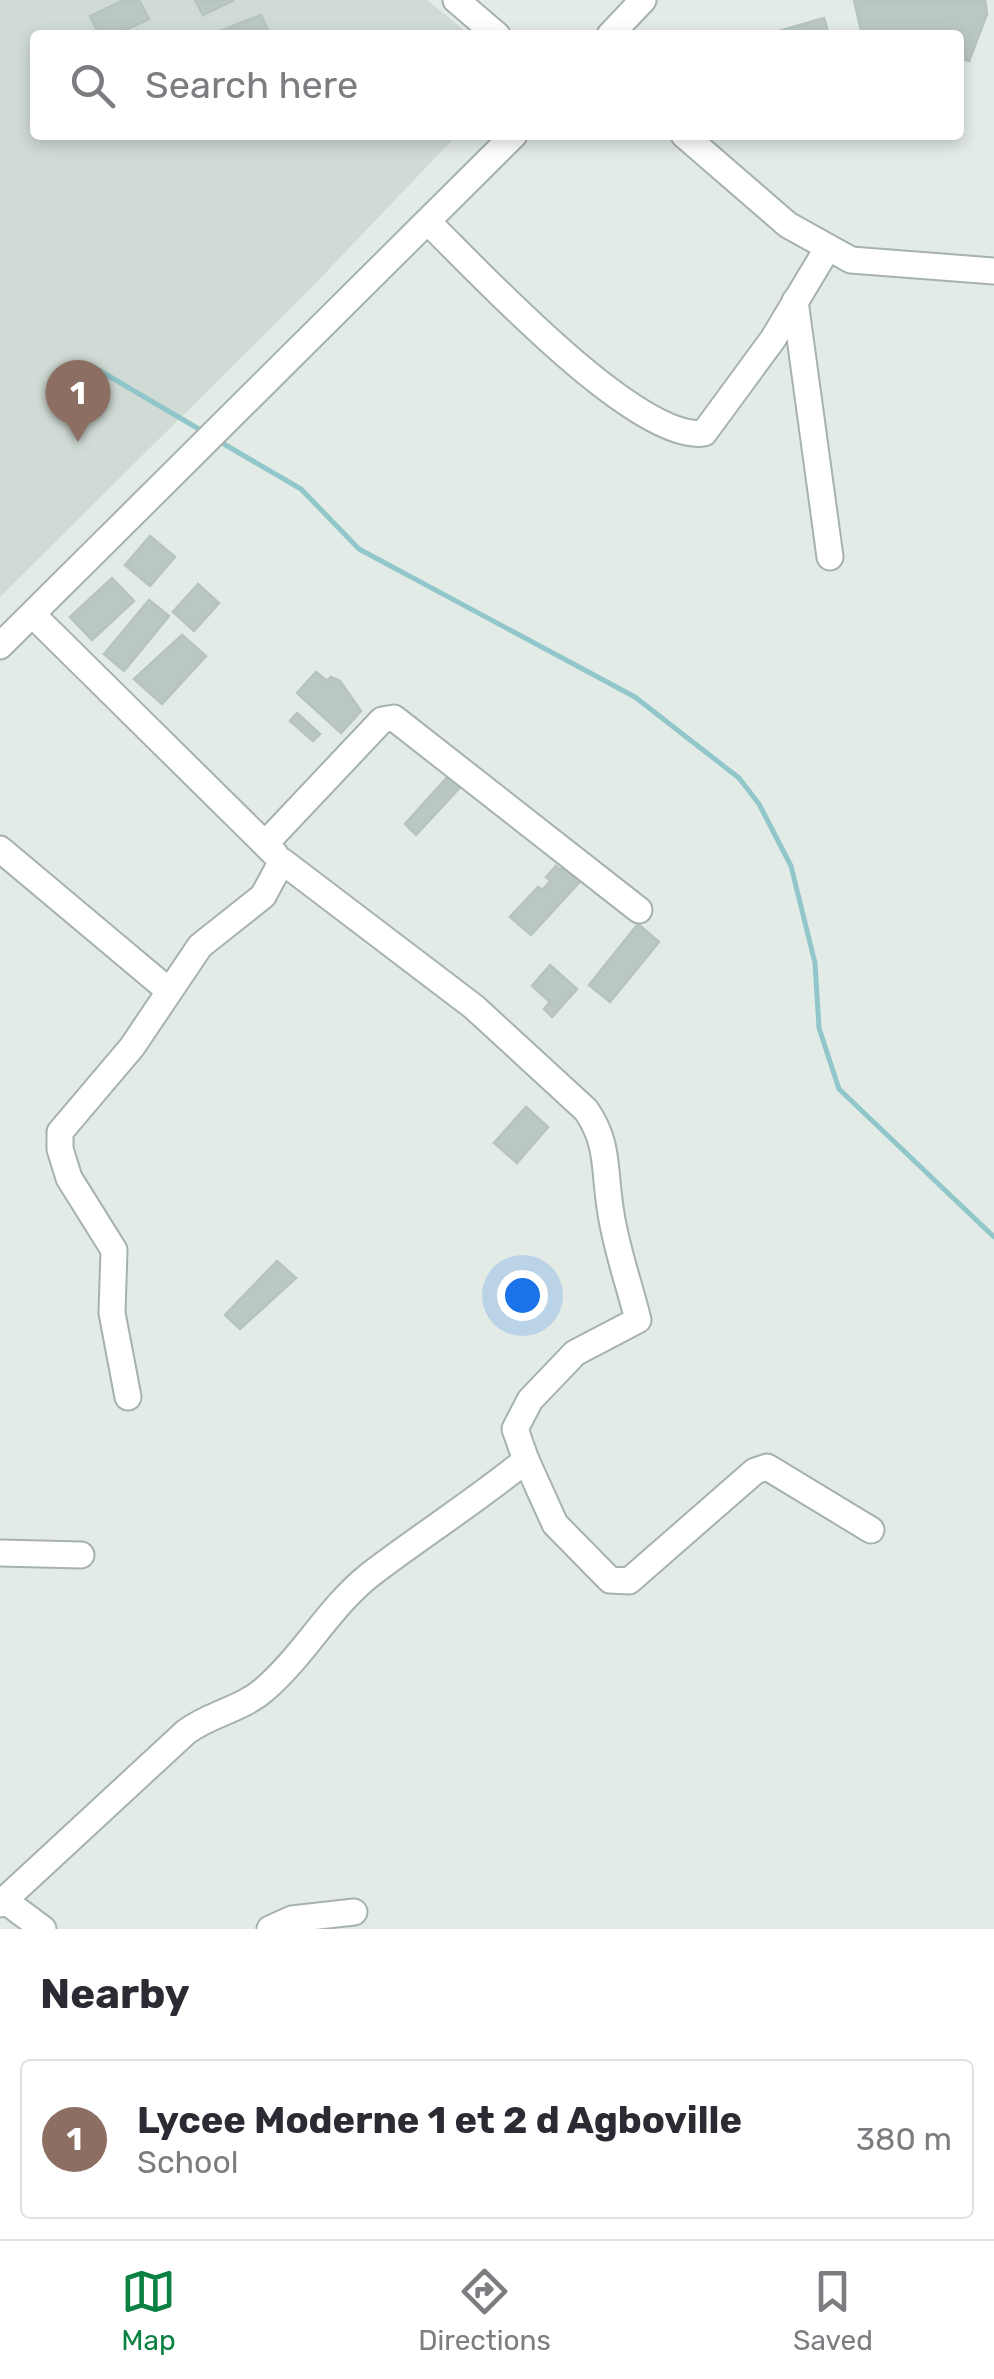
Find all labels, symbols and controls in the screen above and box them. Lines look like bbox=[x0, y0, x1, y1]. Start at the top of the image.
search box bbox=[30, 30, 964, 140]
icon: search bbox=[65, 58, 120, 113]
text: Search here bbox=[145, 62, 358, 108]
pin: 1 bbox=[46, 360, 110, 442]
your location bbox=[497, 1270, 548, 1321]
text: Nearby bbox=[40, 1969, 190, 2019]
text: Lycee Moderne 1 et 2 d Agboville bbox=[137, 2097, 742, 2143]
text: 1 bbox=[67, 2120, 82, 2158]
text: 380 m bbox=[856, 2120, 952, 2158]
text: School bbox=[137, 2143, 239, 2181]
tab: Map bbox=[121, 2264, 176, 2357]
tab: Directions bbox=[418, 2264, 551, 2357]
tab: Saved bbox=[793, 2264, 873, 2357]

